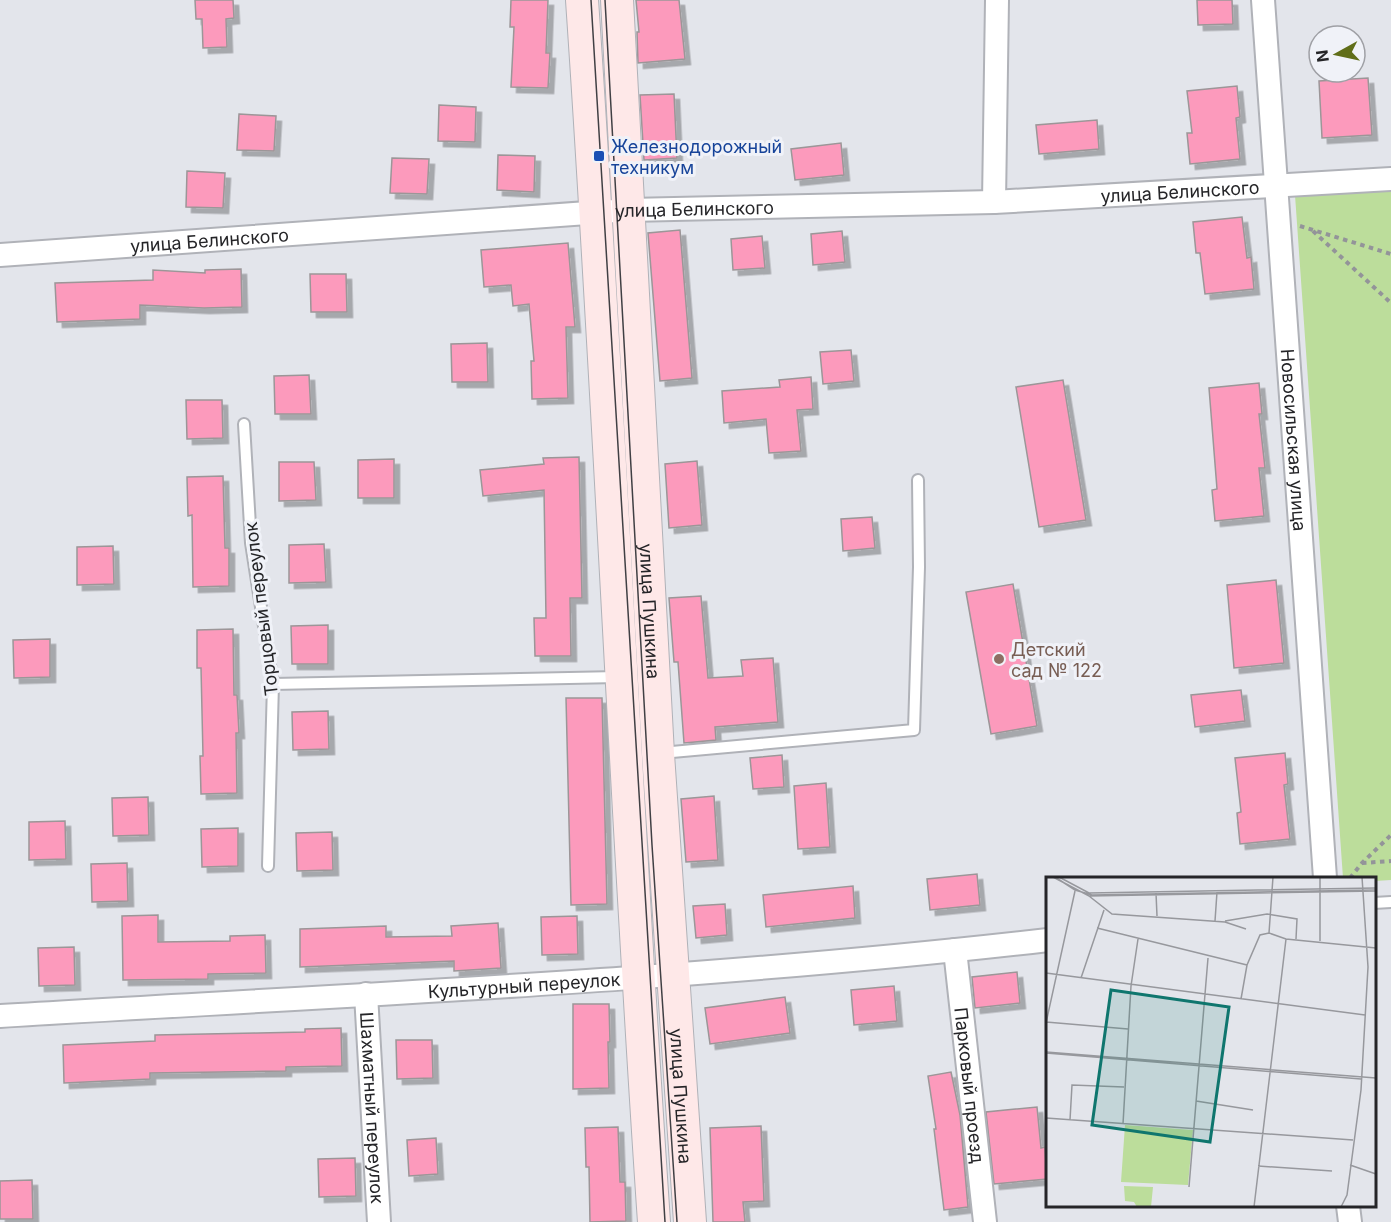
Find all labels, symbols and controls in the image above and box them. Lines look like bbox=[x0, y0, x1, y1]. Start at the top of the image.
north arrow bbox=[1307, 24, 1367, 84]
text: N bbox=[1311, 49, 1333, 64]
place label: Железнодорожный техникум bbox=[611, 136, 782, 178]
marker: Железнодорожный техникум bbox=[592, 149, 606, 163]
street label: улица Белинского bbox=[1100, 176, 1260, 206]
street label: улица Белинского bbox=[614, 196, 774, 221]
street label: улица Белинского bbox=[129, 224, 289, 256]
street label: Новосильская улица bbox=[1277, 348, 1311, 532]
street label: Торцовый переулок bbox=[240, 521, 282, 697]
street label: улица Пушкина bbox=[636, 543, 664, 679]
place label: Детский сад № 122 bbox=[1011, 639, 1102, 681]
marker: Детский сад № 122 bbox=[992, 652, 1006, 666]
inset map bbox=[1046, 877, 1376, 1207]
street label: Культурный переулок bbox=[427, 968, 621, 1002]
street label: Парковый проезд bbox=[951, 1006, 989, 1164]
street label: Шахматный переулок bbox=[357, 1011, 388, 1204]
street label: улица Пушкина bbox=[666, 1028, 696, 1165]

